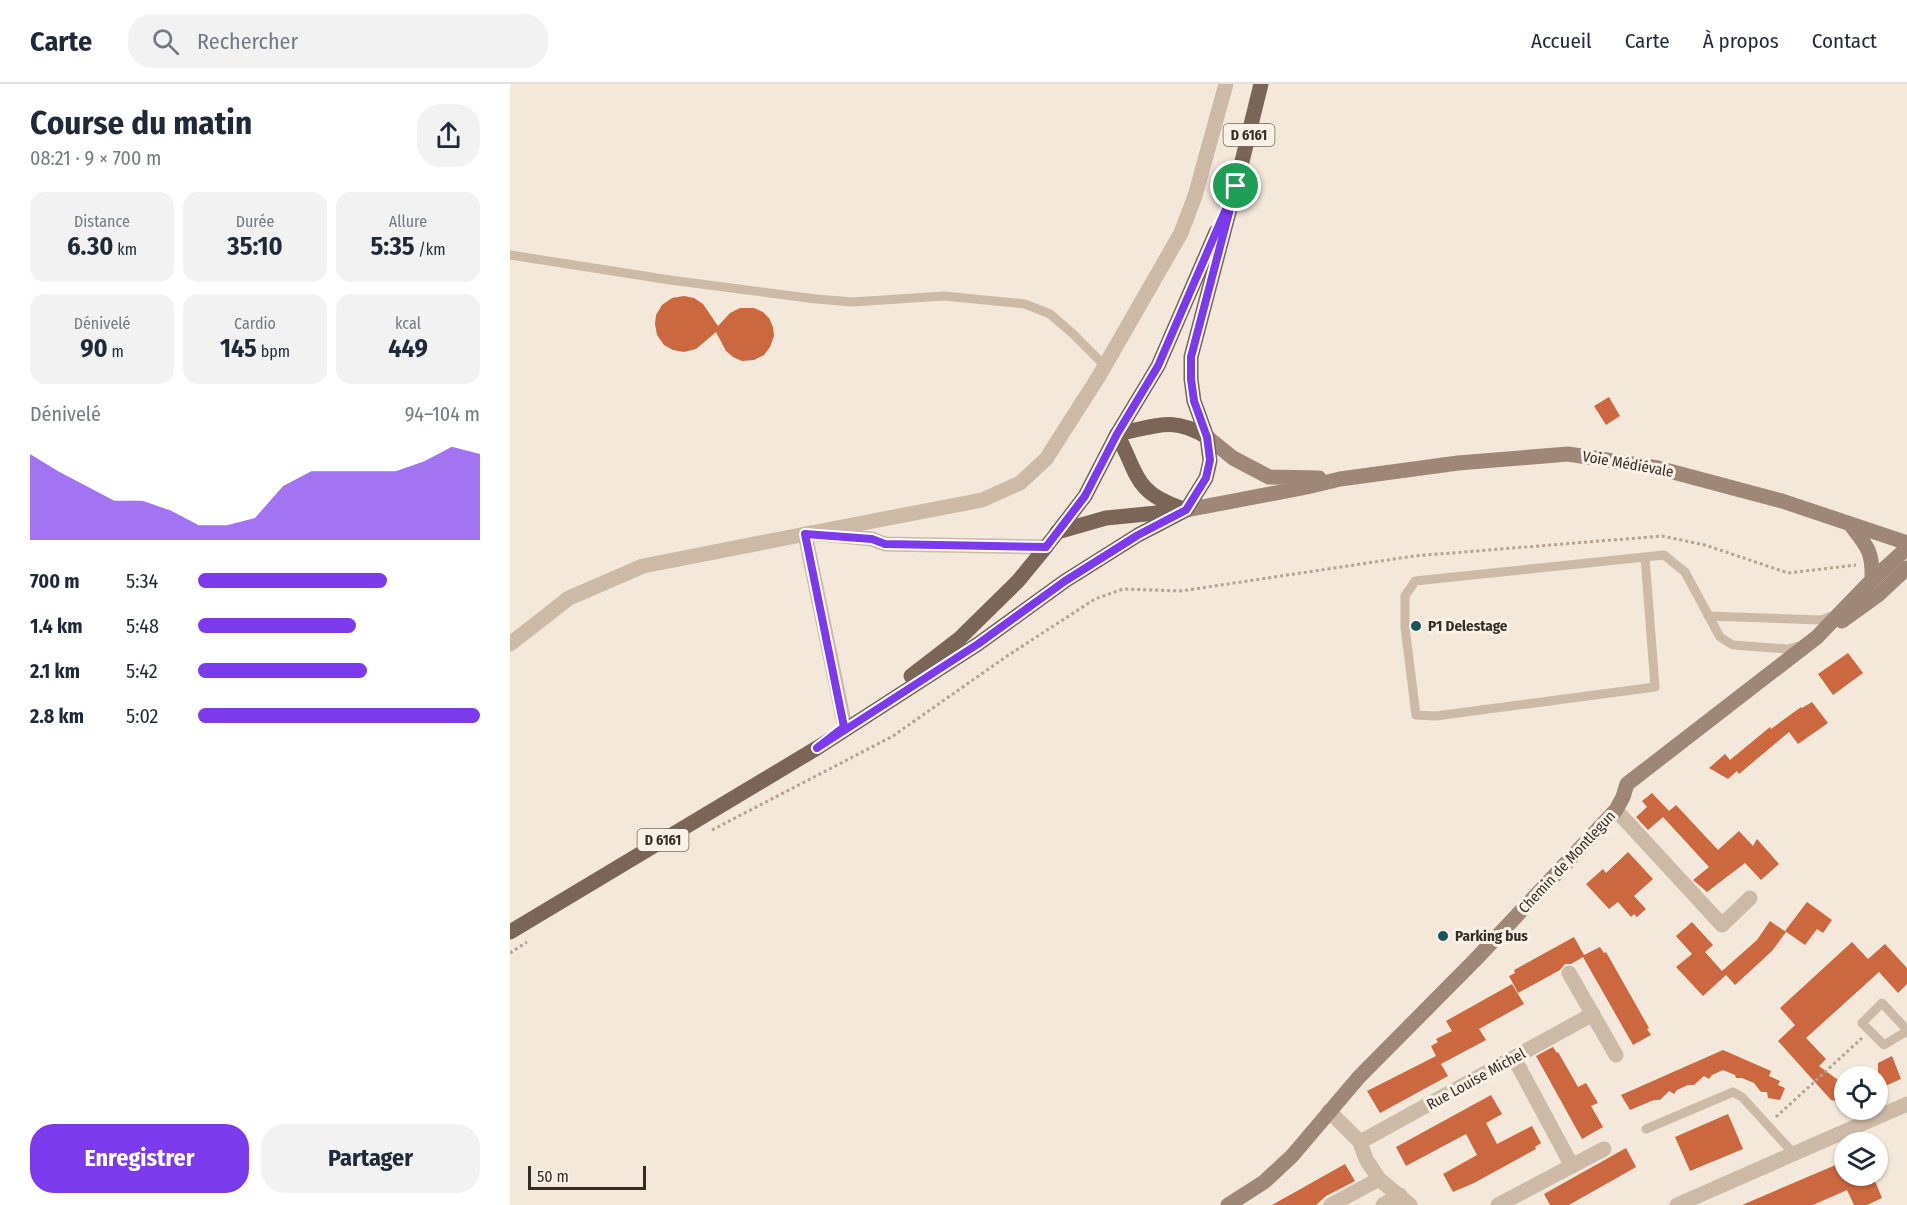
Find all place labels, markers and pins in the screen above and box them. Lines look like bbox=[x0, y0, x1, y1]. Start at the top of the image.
pin bbox=[1210, 160, 1261, 211]
place label: P1 Delestage bbox=[1428, 617, 1508, 635]
marker: P1 Delestage bbox=[1409, 619, 1423, 633]
place label: Parking bus bbox=[1455, 927, 1528, 945]
marker: Parking bus bbox=[1436, 929, 1450, 943]

